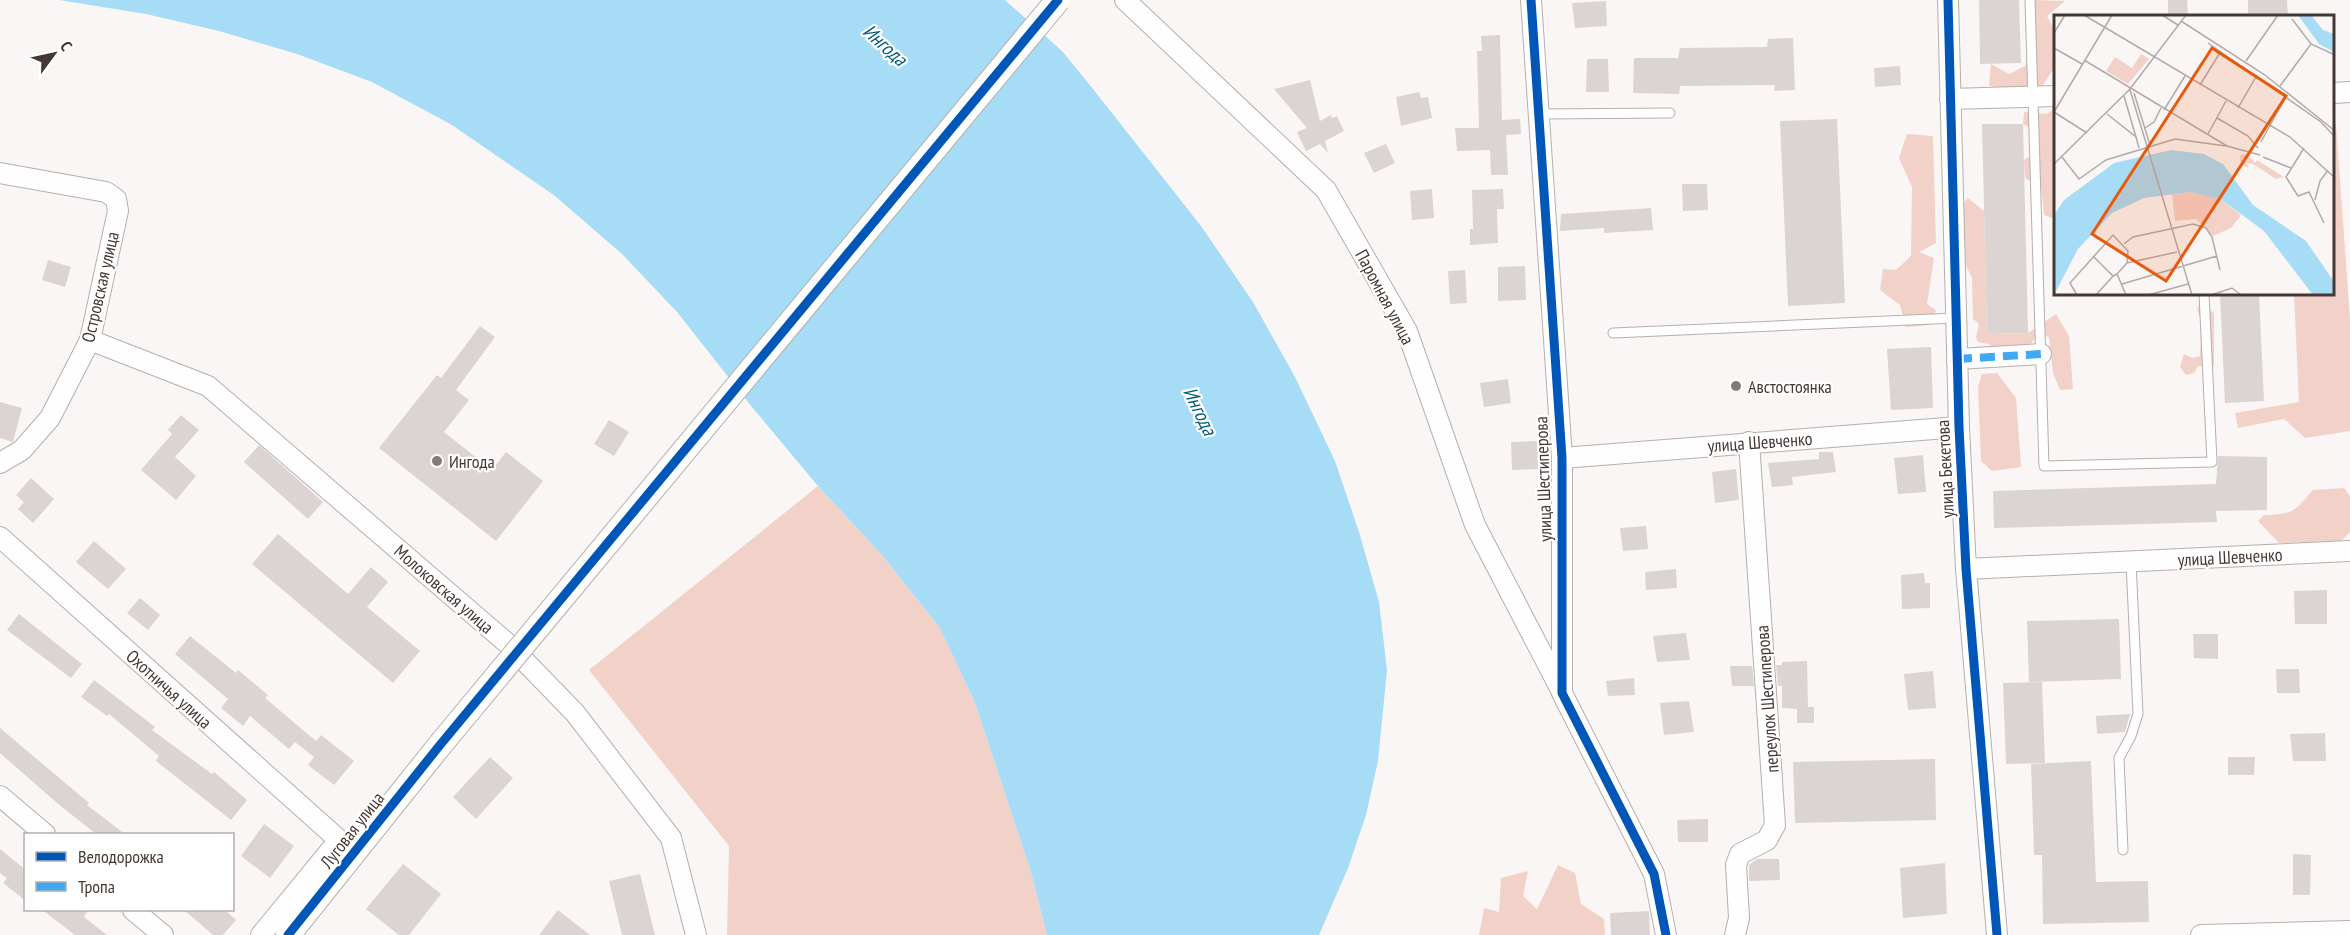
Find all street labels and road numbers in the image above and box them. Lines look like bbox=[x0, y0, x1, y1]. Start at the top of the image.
street label: Островская улица bbox=[76, 229, 124, 345]
street label: Паромная улица bbox=[1350, 246, 1420, 348]
street label: улица Шестиперова bbox=[1529, 416, 1557, 542]
street label: улица Бекетова bbox=[1931, 419, 1959, 519]
street label: улица Шевченко bbox=[1707, 427, 1813, 457]
street label: Молоковская улица bbox=[390, 540, 498, 638]
street label: улица Шевченко bbox=[2177, 543, 2283, 571]
street label: переулок Шестиперова bbox=[1750, 625, 1784, 773]
street label: Охотничья улица bbox=[121, 645, 217, 733]
street label: Луговая улица bbox=[314, 787, 389, 874]

